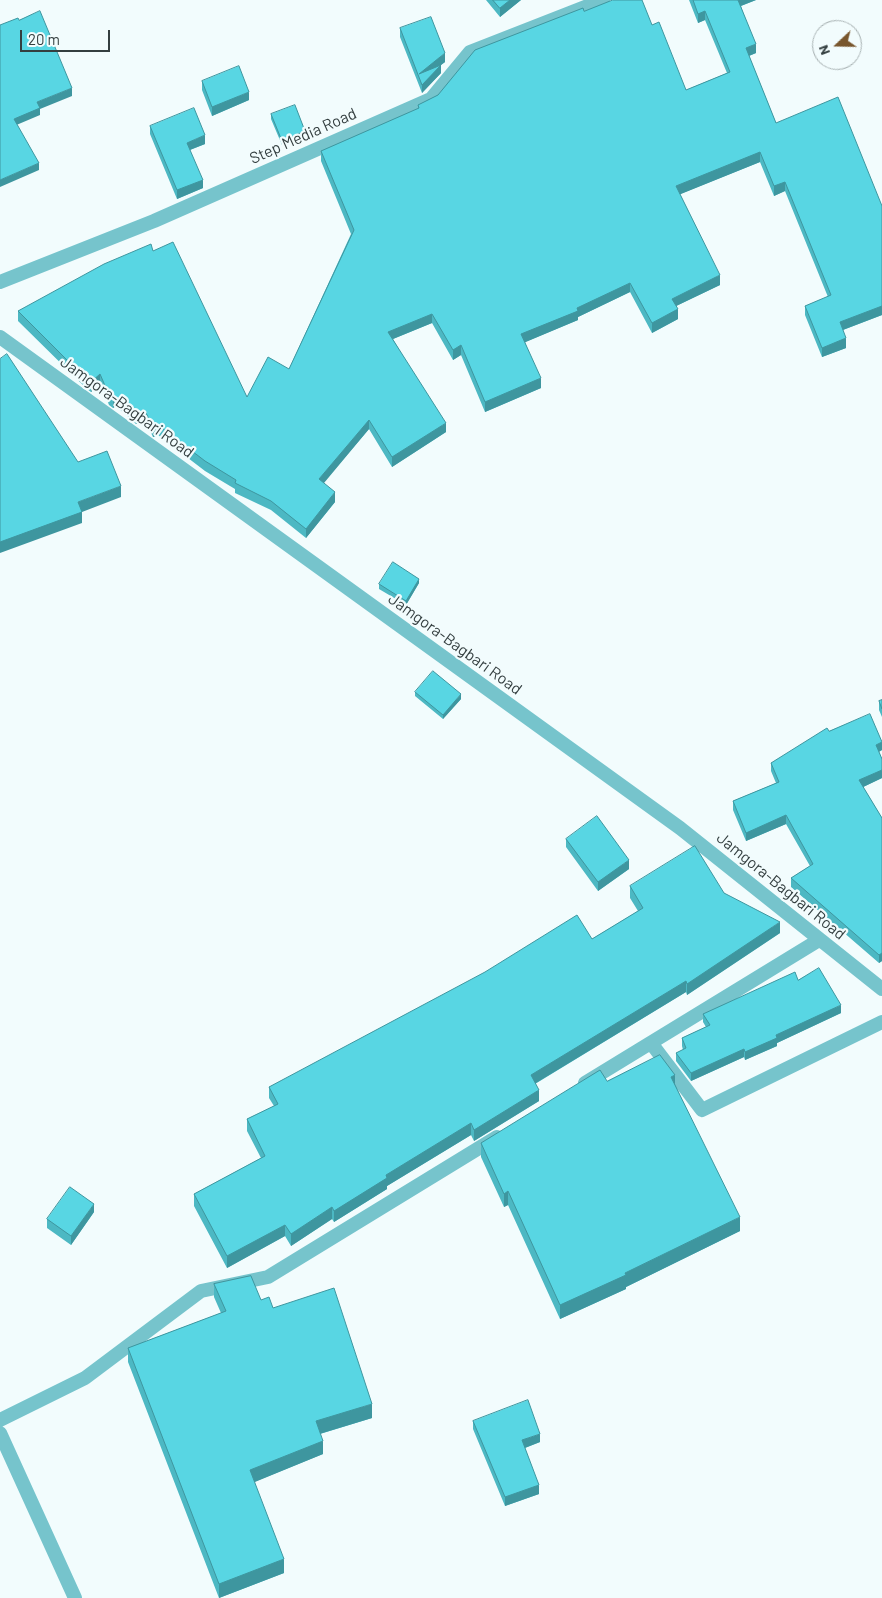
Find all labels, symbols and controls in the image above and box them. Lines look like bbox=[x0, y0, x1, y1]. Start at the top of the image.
scale bar bbox=[22, 20, 112, 52]
north arrow bbox=[812, 20, 862, 70]
text: 20 m bbox=[28, 30, 60, 48]
text: N bbox=[814, 43, 833, 58]
street label: Step Media Road bbox=[247, 104, 359, 168]
street label: Jamgora-Bagbari Road bbox=[57, 352, 197, 462]
street label: Jamgora-Bagbari Road bbox=[385, 589, 525, 699]
street label: Jamgora-Bagbari Road bbox=[713, 828, 849, 944]

